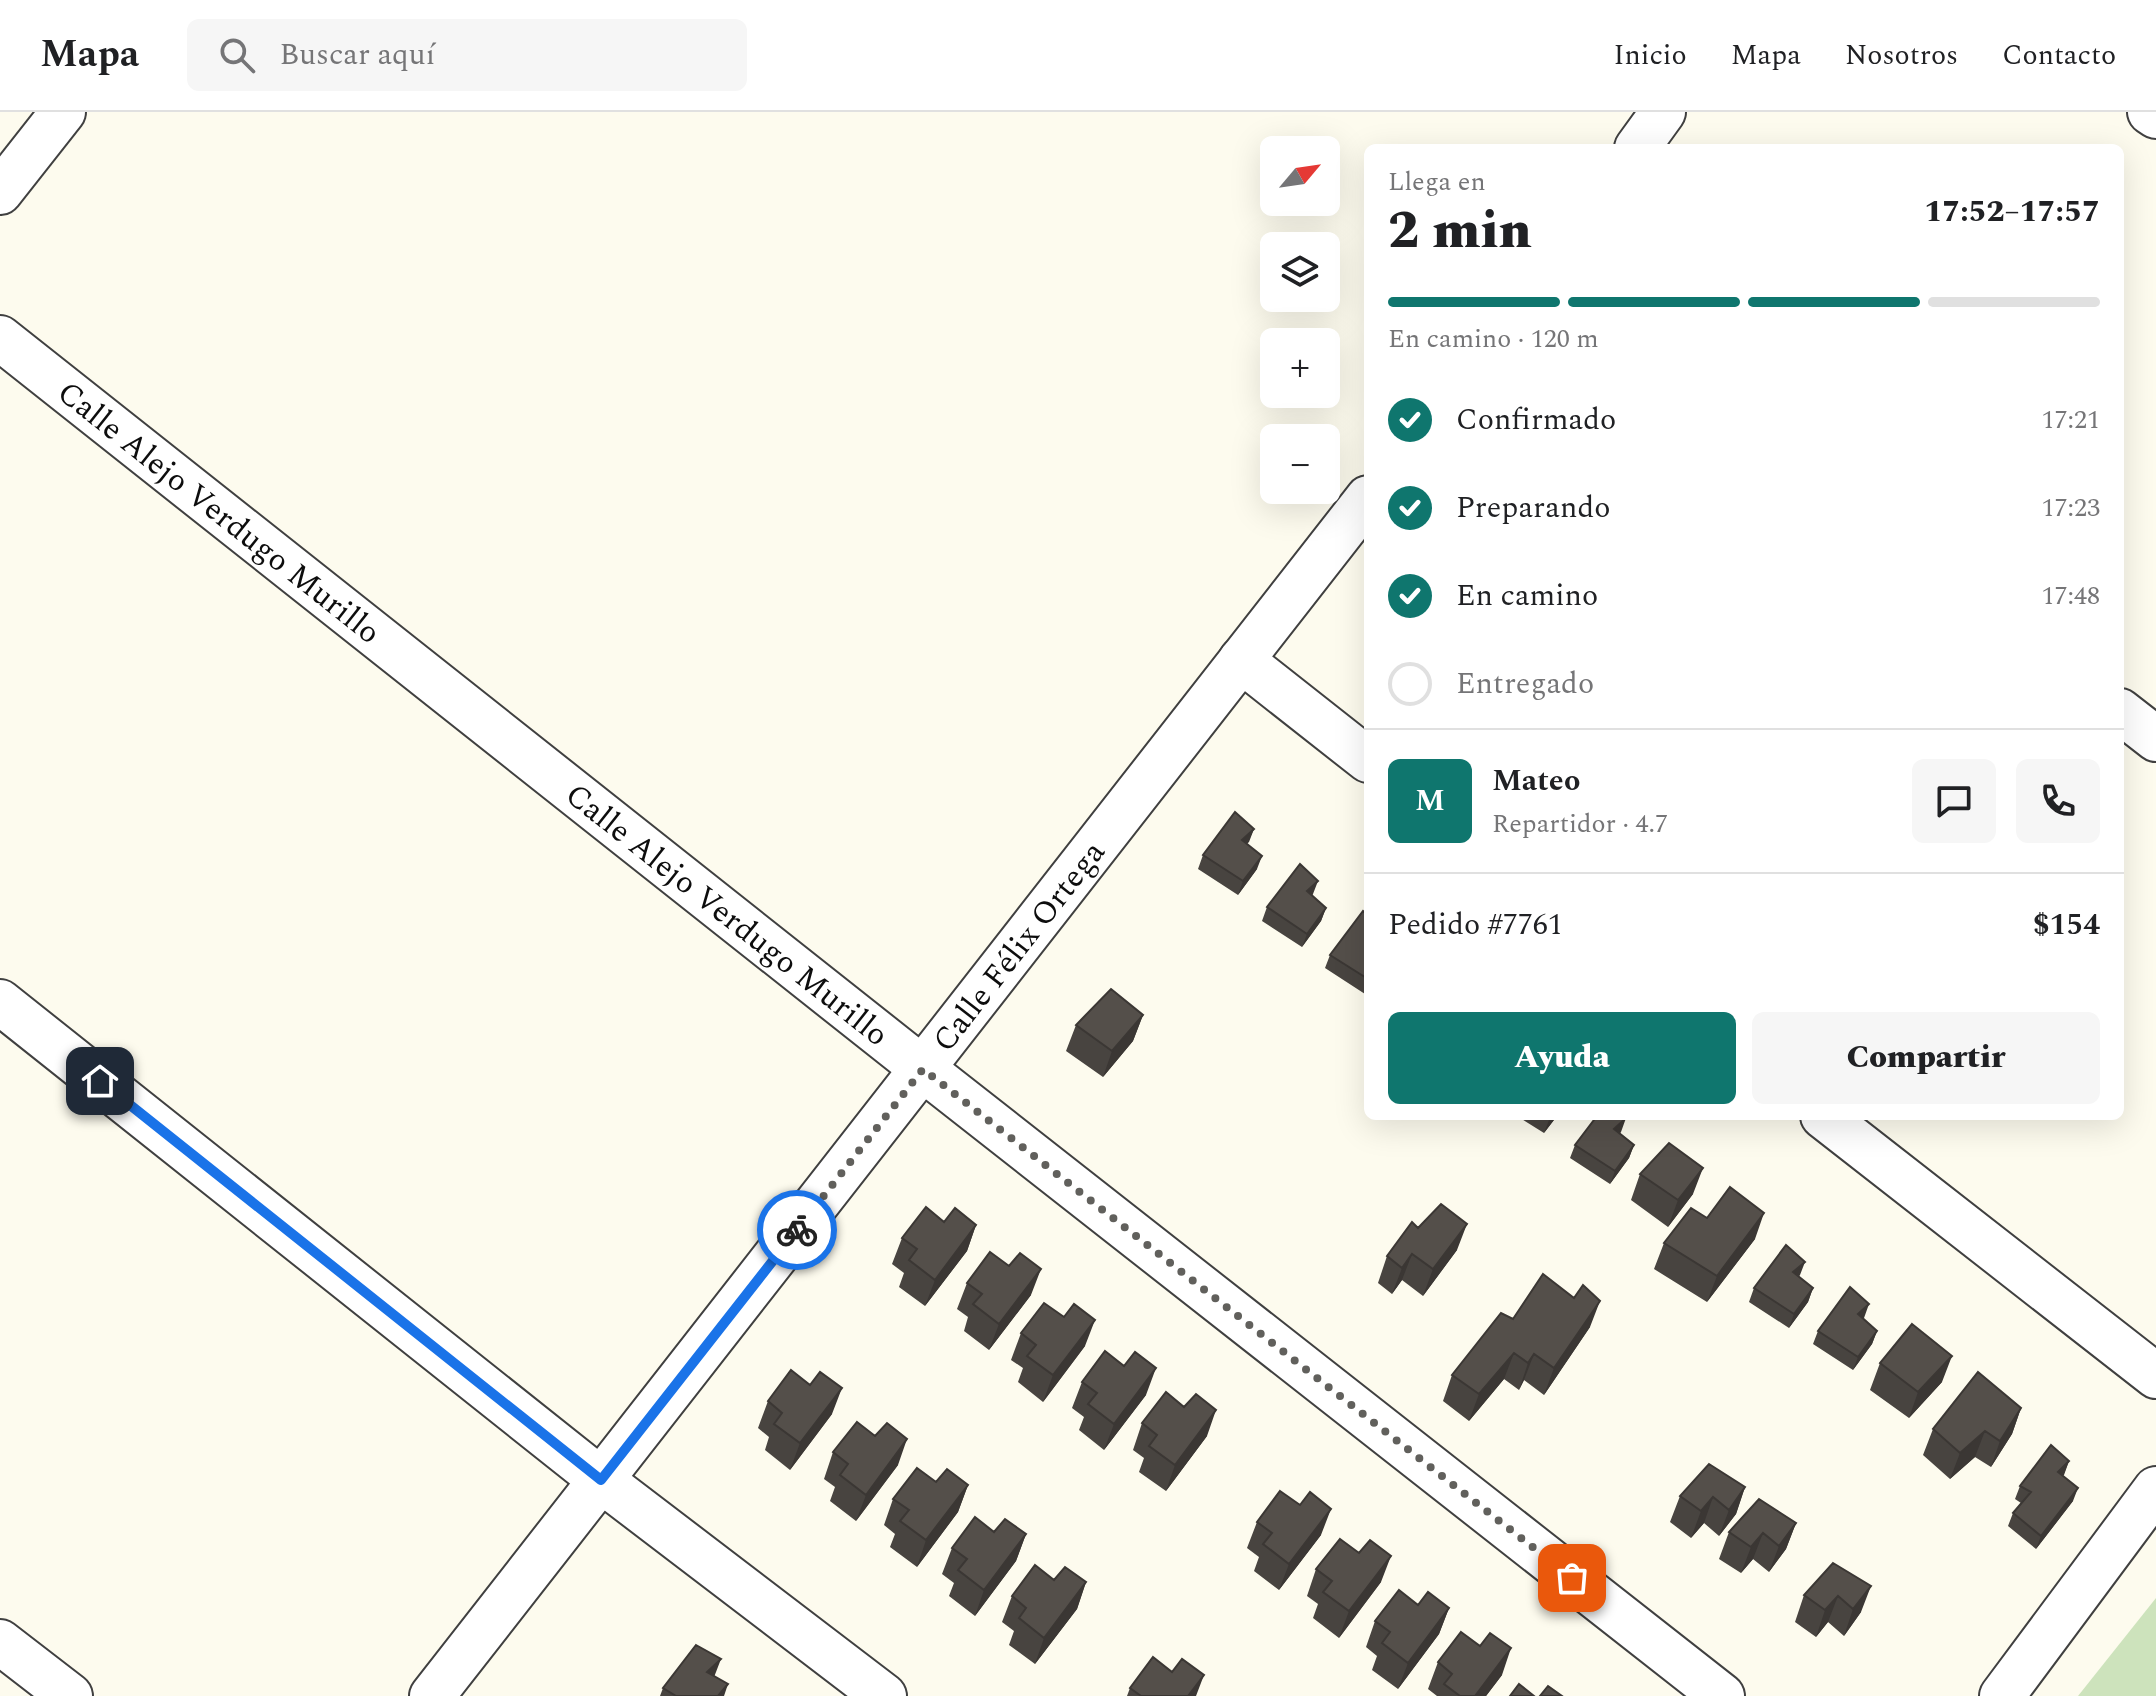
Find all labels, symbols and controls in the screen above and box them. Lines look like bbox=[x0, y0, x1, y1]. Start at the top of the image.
search box bbox=[187, 19, 747, 91]
text: Mapa bbox=[40, 26, 139, 84]
text: Buscar aquí bbox=[279, 32, 435, 78]
icon: search bbox=[215, 33, 259, 77]
text: Inicio bbox=[1614, 34, 1687, 77]
text: Mapa bbox=[1731, 34, 1801, 77]
text: Nosotros bbox=[1845, 34, 1958, 77]
text: Contacto bbox=[2002, 34, 2116, 77]
north arrow bbox=[1260, 136, 1340, 216]
map controls bbox=[1260, 136, 1340, 504]
text: Llega en bbox=[1388, 162, 1486, 202]
text: 17:52–17:57 bbox=[1924, 189, 2100, 235]
text: 2 min bbox=[1388, 192, 1532, 271]
button: layers bbox=[1260, 232, 1340, 312]
text: En camino · 120 m bbox=[1388, 319, 1599, 359]
button: + bbox=[1260, 328, 1340, 408]
street label: Calle Alejo Verdugo Murillo bbox=[46, 369, 391, 657]
text: Confirmado bbox=[1456, 397, 1616, 443]
icon: check bbox=[1388, 398, 1432, 442]
text: 17:21 bbox=[2041, 400, 2100, 440]
button: − bbox=[1260, 424, 1340, 504]
text: Preparando bbox=[1456, 485, 1610, 531]
icon: check bbox=[1388, 486, 1432, 530]
text: 17:23 bbox=[2041, 488, 2100, 528]
text: En camino bbox=[1456, 573, 1598, 619]
icon: check bbox=[1388, 574, 1432, 618]
text: 17:48 bbox=[2041, 576, 2100, 616]
text: Entregado bbox=[1456, 661, 1594, 707]
text: Mateo bbox=[1492, 758, 1580, 804]
button: chat bbox=[1912, 759, 1996, 843]
button: phone bbox=[2016, 759, 2100, 843]
street label: Calle Alejo Verdugo Murillo bbox=[554, 772, 899, 1059]
text: M bbox=[1415, 778, 1445, 824]
text: Repartidor · 4.7 bbox=[1492, 804, 1668, 844]
street label: Calle Félix Ortega bbox=[921, 830, 1118, 1063]
text: Pedido #7761 bbox=[1388, 902, 1563, 948]
text: $154 bbox=[2033, 902, 2100, 948]
button: Ayuda bbox=[1388, 1012, 1736, 1104]
button: Compartir bbox=[1752, 1012, 2100, 1104]
pin bbox=[66, 1047, 134, 1115]
icon: home bbox=[78, 1059, 122, 1103]
courier bbox=[757, 1190, 837, 1270]
icon: bike bbox=[775, 1208, 819, 1252]
pin bbox=[1538, 1544, 1606, 1612]
icon: bag bbox=[1550, 1556, 1594, 1600]

